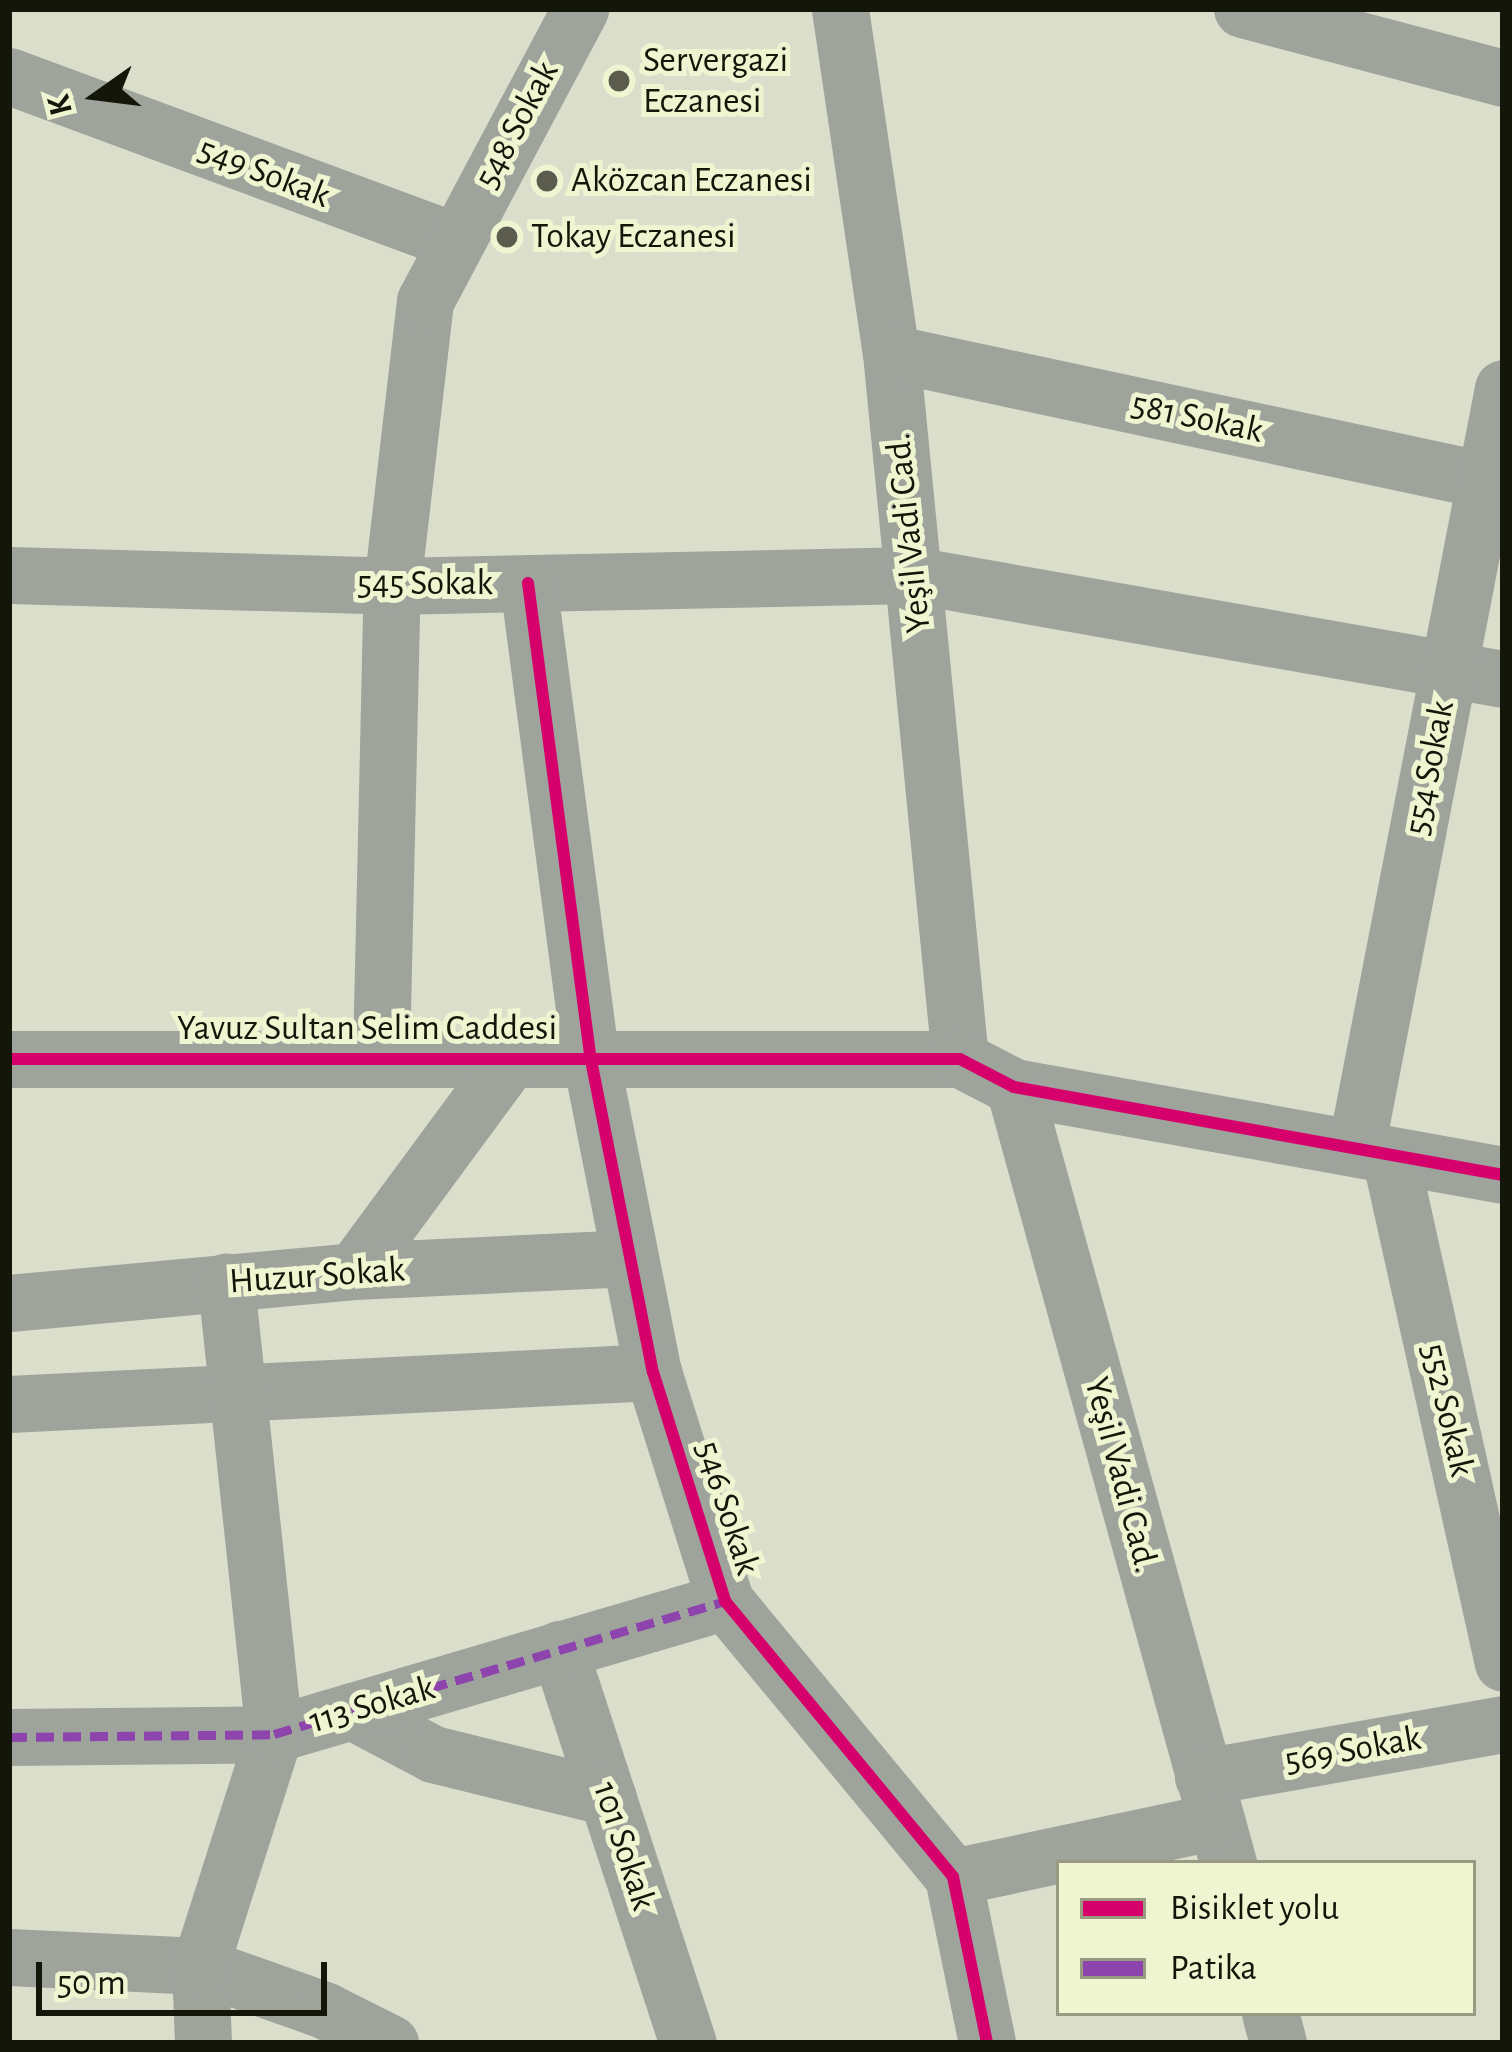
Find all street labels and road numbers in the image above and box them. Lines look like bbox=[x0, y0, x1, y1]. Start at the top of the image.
street label: 548 Sokak bbox=[466, 54, 568, 196]
street label: 549 Sokak bbox=[192, 128, 336, 218]
street label: 581 Sokak bbox=[1127, 383, 1267, 453]
street label: Yeşil Vadi Cad. bbox=[877, 431, 941, 635]
street label: 545 Sokak bbox=[357, 562, 493, 606]
street label: 554 Sokak bbox=[1396, 697, 1464, 839]
street label: Yavuz Sultan Selim Caddesi bbox=[177, 1007, 557, 1051]
street label: Huzur Sokak bbox=[228, 1248, 406, 1304]
street label: 552 Sokak bbox=[1411, 1339, 1483, 1481]
street label: Yeşil Vadi Cad. bbox=[1074, 1373, 1168, 1577]
street label: 546 Sokak bbox=[685, 1436, 769, 1580]
street label: 113 Sokak bbox=[304, 1667, 440, 1743]
street label: 569 Sokak bbox=[1282, 1717, 1424, 1783]
street label: 101 Sokak bbox=[583, 1776, 665, 1916]

